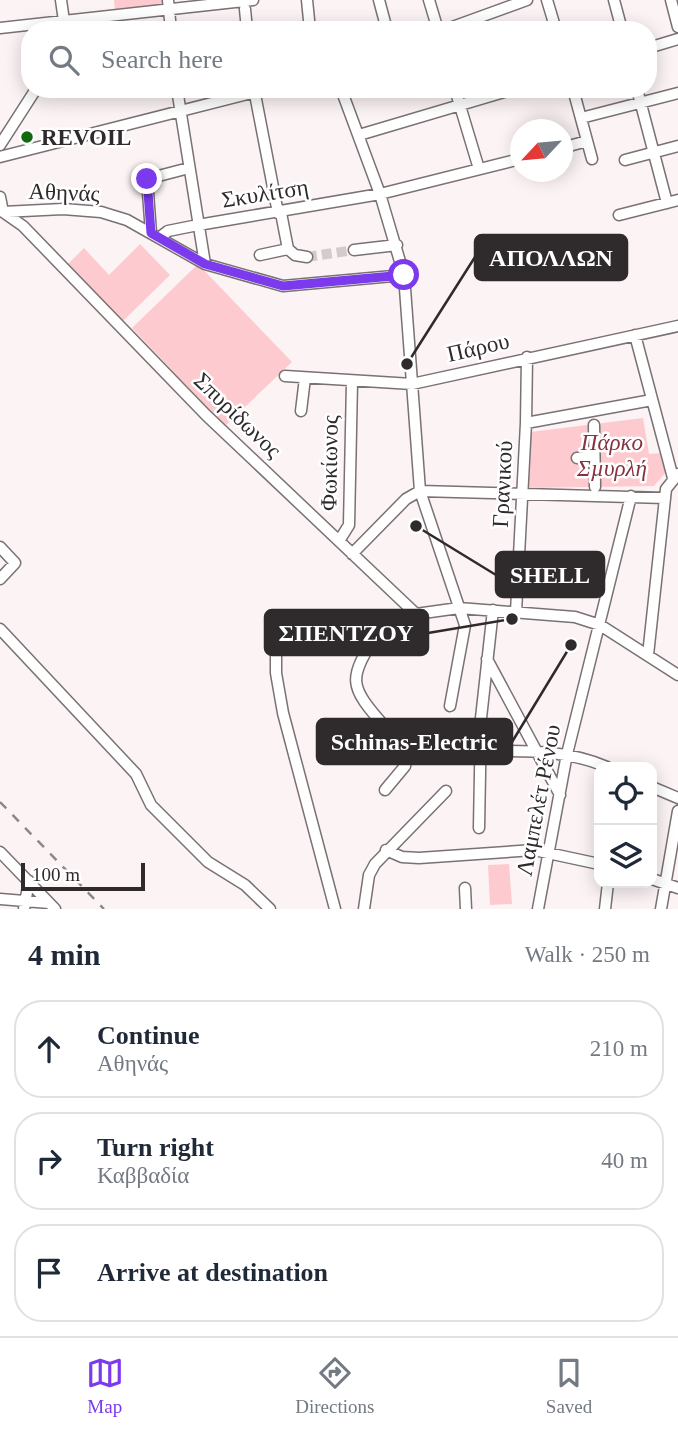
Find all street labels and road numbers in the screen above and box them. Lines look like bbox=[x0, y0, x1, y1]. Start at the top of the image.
street label: Σκυλίτση bbox=[220, 174, 310, 213]
street label: Αθηνάς bbox=[28, 179, 100, 206]
street label: Πάρου bbox=[445, 328, 512, 367]
street label: Σπυρίδωνος bbox=[189, 368, 286, 463]
street label: Φωκίωνος bbox=[316, 415, 343, 511]
street label: Γρανικού bbox=[488, 440, 517, 528]
street label: Λαμπελέτ Ρένου bbox=[512, 722, 565, 878]

